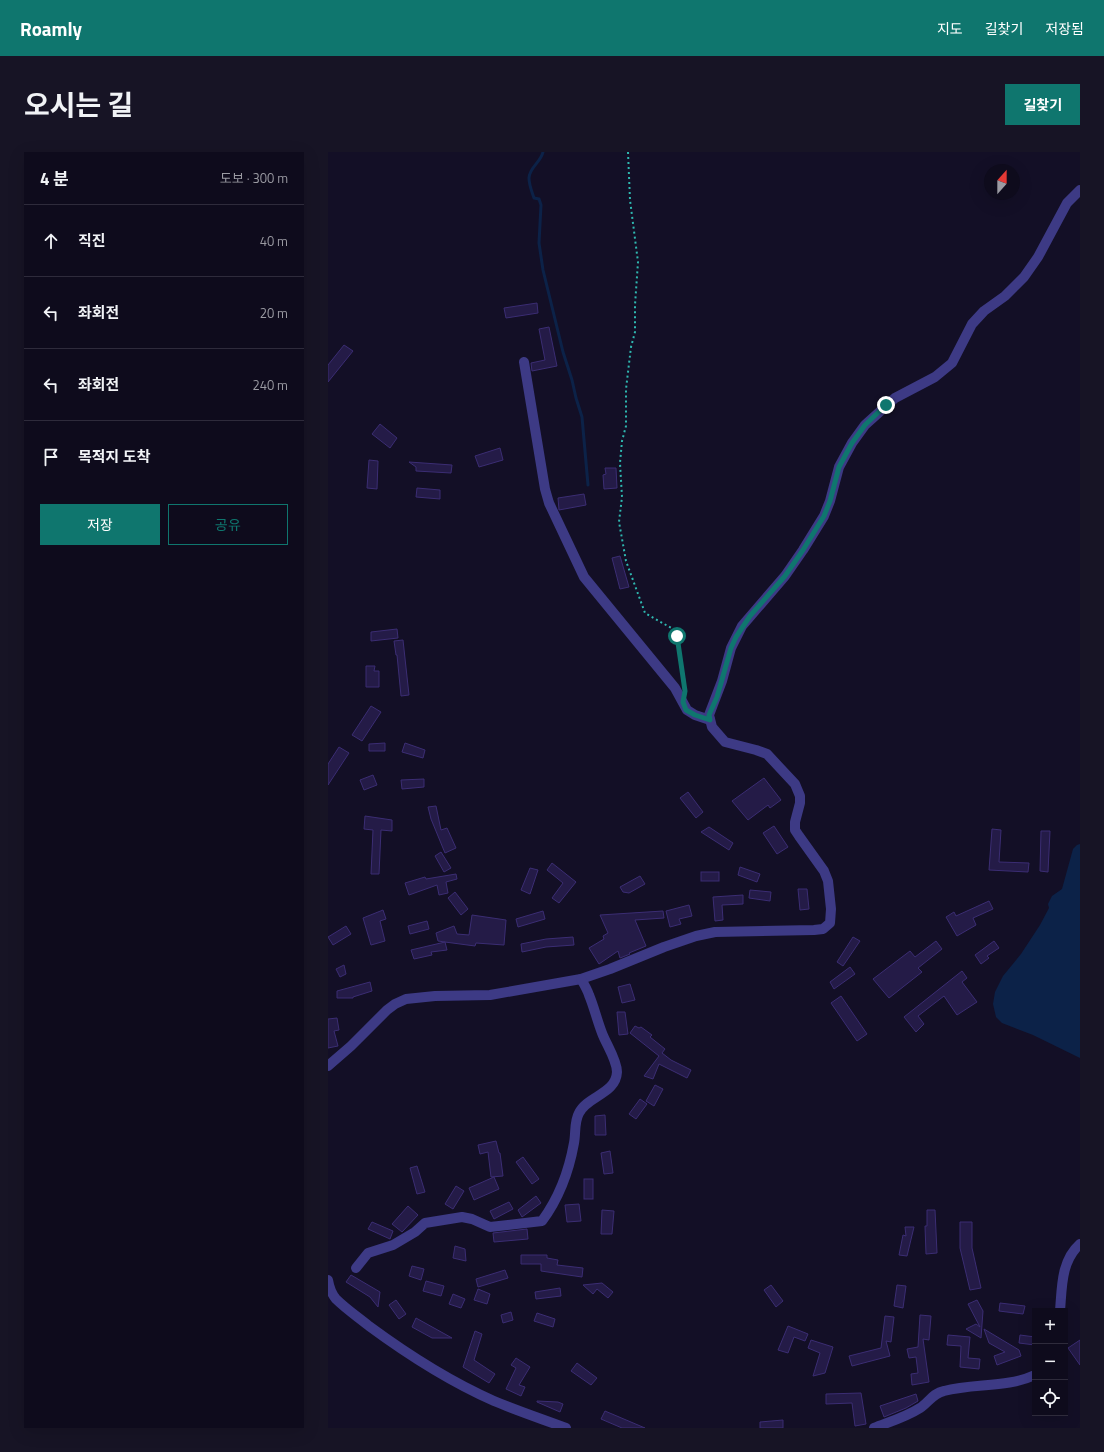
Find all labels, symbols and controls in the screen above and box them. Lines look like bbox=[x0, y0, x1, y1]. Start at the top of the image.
text: Roamly bbox=[20, 14, 82, 43]
text: 지도 bbox=[937, 18, 963, 39]
text: 길찾기 bbox=[985, 18, 1023, 39]
text: 저장됨 bbox=[1045, 18, 1084, 39]
text: 오시는 길 bbox=[24, 83, 133, 126]
button: 길찾기 bbox=[1005, 84, 1080, 125]
north arrow bbox=[984, 164, 1020, 200]
text: 4 분 bbox=[40, 166, 69, 192]
text: 도보 · 300 m bbox=[220, 168, 288, 188]
text: 직진 bbox=[78, 229, 106, 252]
icon: ahead bbox=[40, 230, 62, 252]
text: 40 m bbox=[260, 231, 288, 251]
text: 좌회전 bbox=[78, 301, 119, 324]
icon: left bbox=[40, 302, 62, 324]
text: 20 m bbox=[260, 303, 288, 323]
text: 좌회전 bbox=[78, 373, 119, 396]
icon: left bbox=[40, 374, 62, 396]
text: 240 m bbox=[252, 375, 288, 395]
route end bbox=[877, 396, 895, 414]
text: 목적지 도착 bbox=[78, 445, 150, 468]
icon: arrive bbox=[40, 446, 62, 468]
button: 저장 bbox=[40, 504, 160, 545]
button: 공유 bbox=[168, 504, 288, 545]
route start bbox=[668, 627, 686, 645]
map controls bbox=[1032, 1308, 1068, 1416]
button: + bbox=[1032, 1308, 1068, 1344]
button: − bbox=[1032, 1344, 1068, 1380]
button: locate bbox=[1032, 1380, 1068, 1416]

